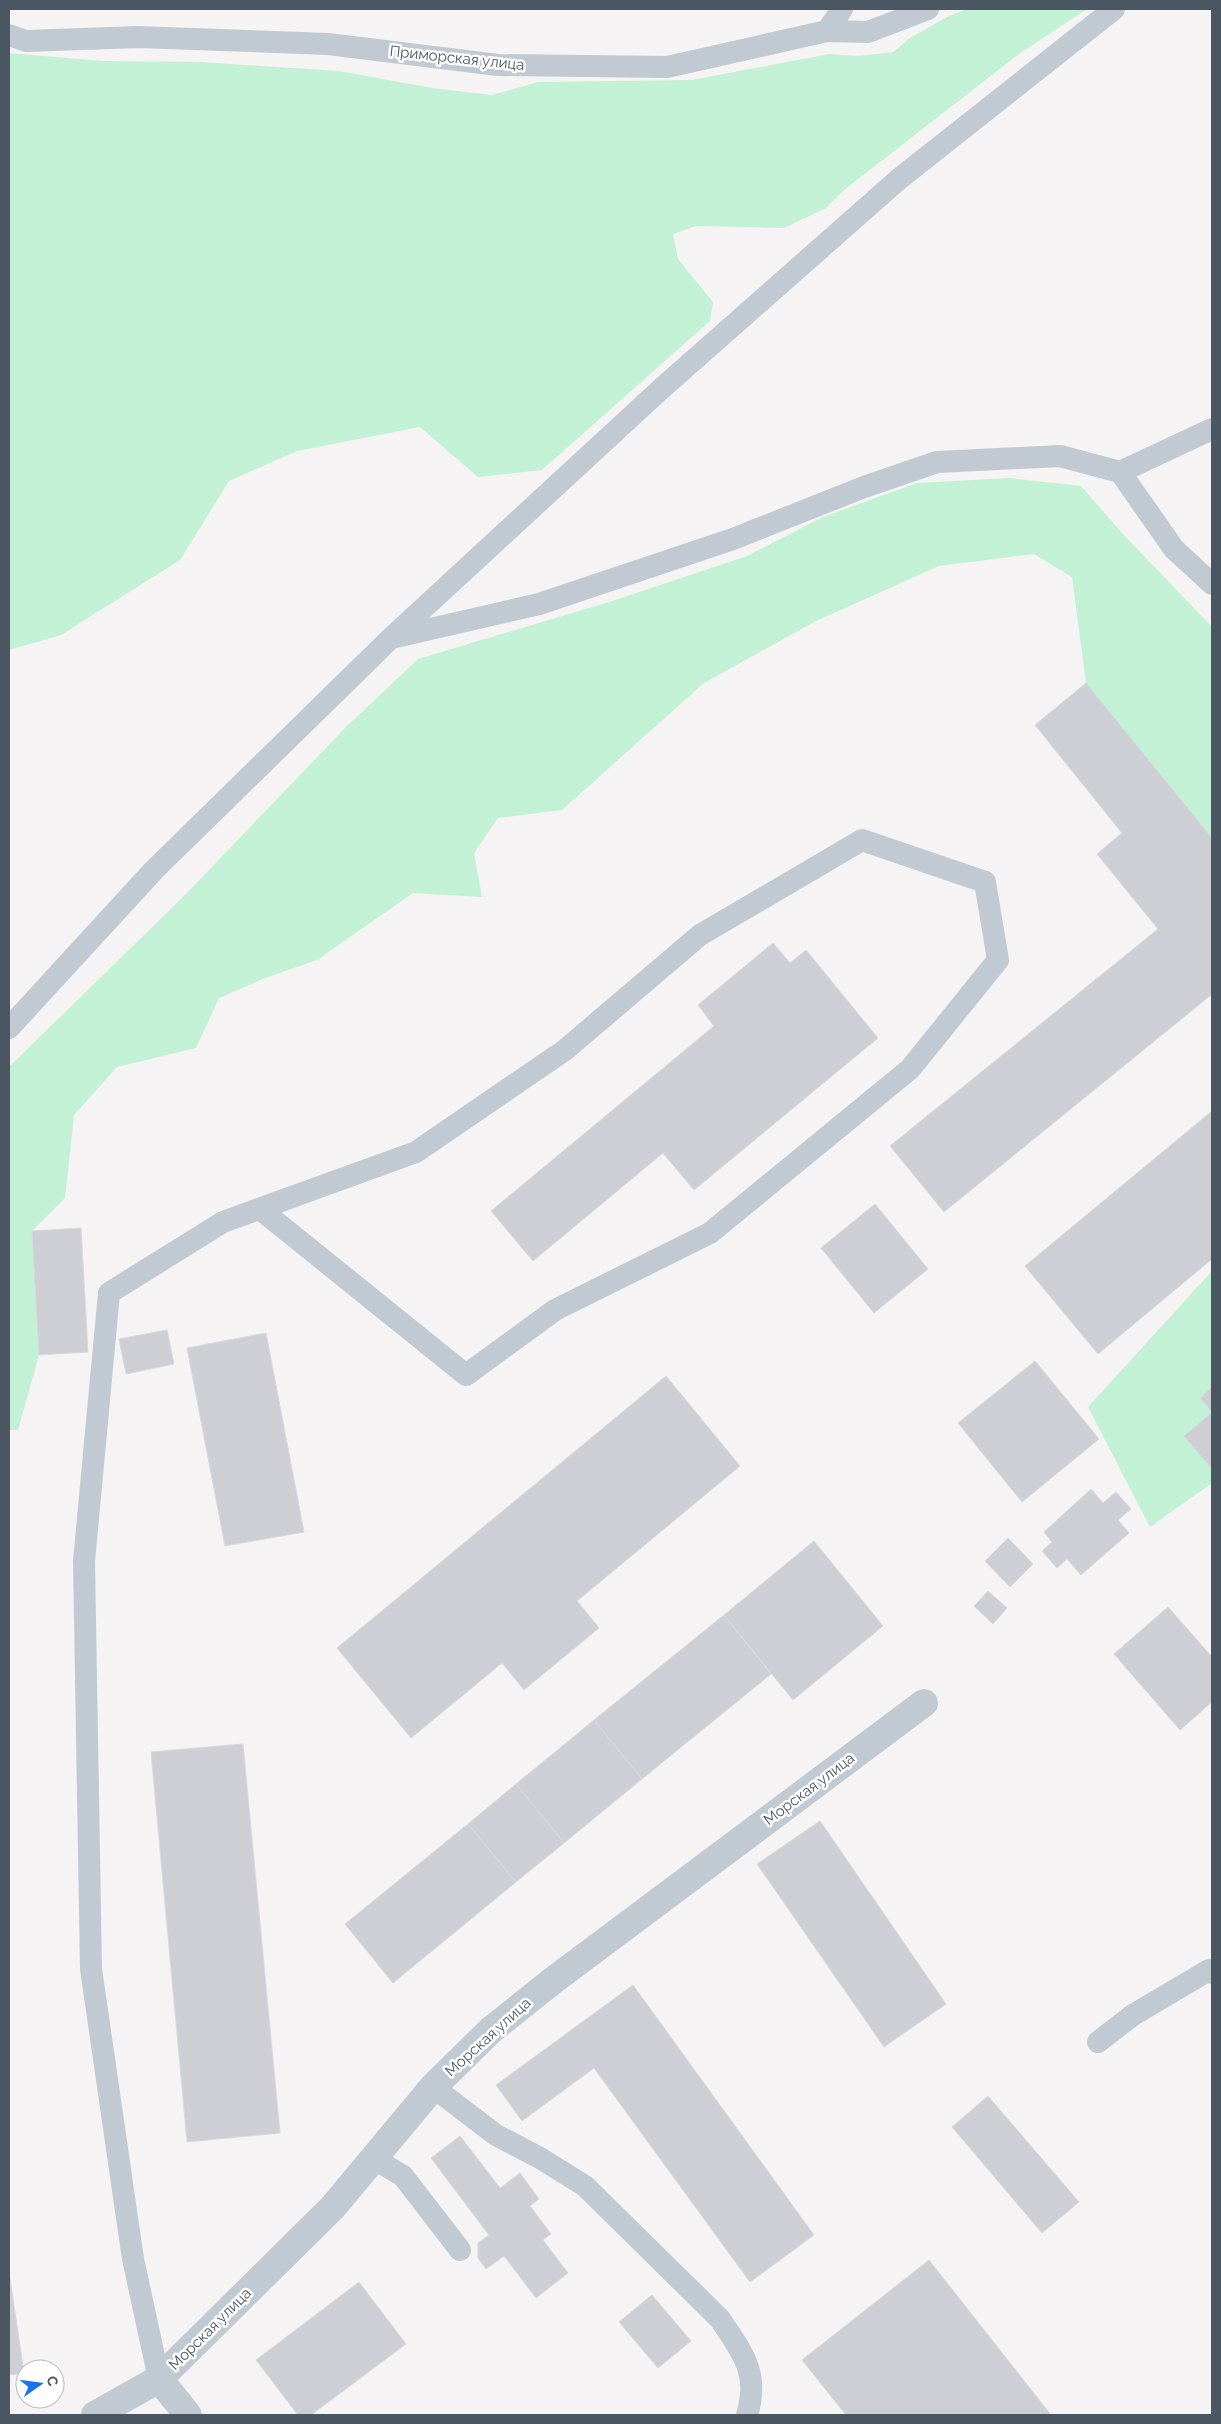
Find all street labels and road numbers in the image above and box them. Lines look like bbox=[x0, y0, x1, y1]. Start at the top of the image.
street label: Приморская улица bbox=[389, 42, 525, 74]
street label: Морская улица bbox=[760, 1749, 858, 1829]
street label: Морская улица bbox=[441, 1994, 535, 2080]
street label: Морская улица bbox=[165, 2284, 255, 2374]

